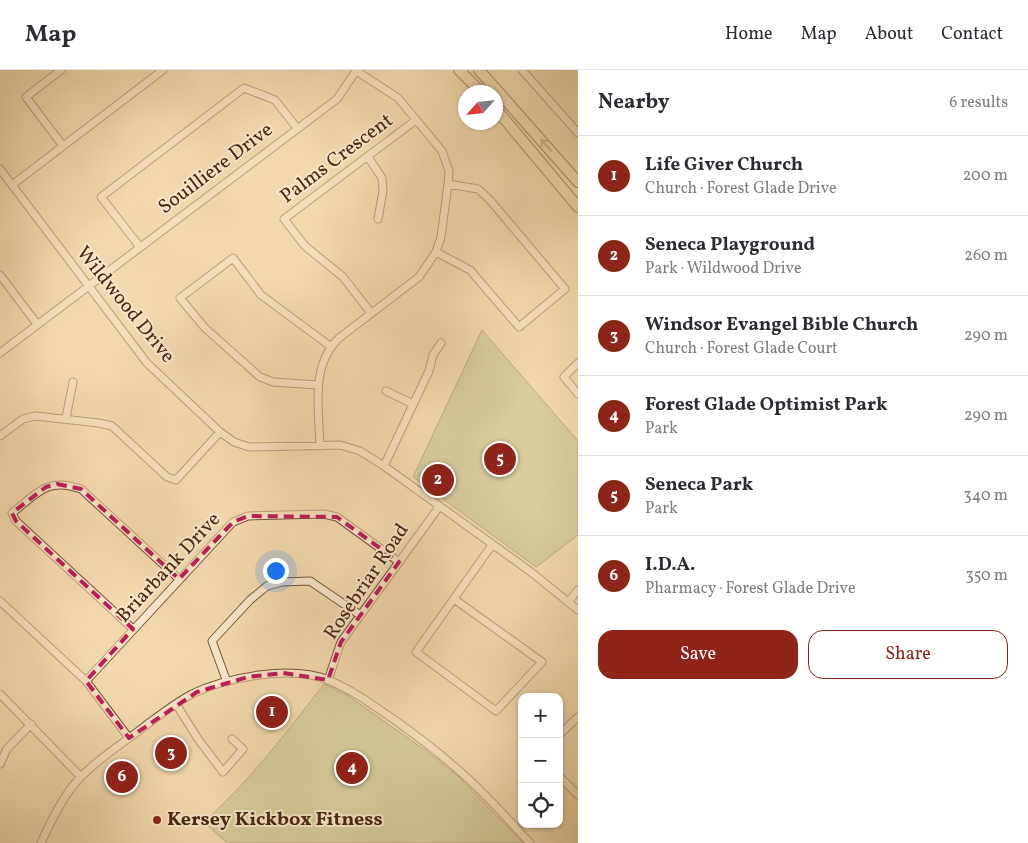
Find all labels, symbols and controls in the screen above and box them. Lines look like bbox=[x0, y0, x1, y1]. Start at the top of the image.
text: Map bbox=[25, 18, 76, 52]
text: Home bbox=[725, 22, 773, 47]
text: Map bbox=[801, 22, 837, 47]
text: About bbox=[865, 22, 913, 47]
text: Contact bbox=[941, 22, 1003, 47]
north arrow bbox=[458, 85, 503, 130]
text: Nearby bbox=[598, 88, 669, 117]
text: 6 results bbox=[949, 92, 1008, 114]
street label: Palms Crescent bbox=[275, 107, 399, 211]
street label: Souilliere Drive bbox=[153, 117, 279, 221]
one-way arrow bbox=[541, 139, 552, 152]
text: Life Giver Church bbox=[645, 152, 803, 178]
text: 1 bbox=[611, 165, 617, 187]
text: 200 m bbox=[963, 165, 1008, 187]
text: Church · Forest Glade Drive bbox=[645, 178, 837, 200]
text: Seneca Playground bbox=[645, 232, 815, 258]
street label: Wildwood Drive bbox=[69, 240, 181, 370]
text: 2 bbox=[610, 245, 618, 267]
text: 260 m bbox=[964, 245, 1008, 267]
text: Park · Wildwood Drive bbox=[645, 258, 801, 280]
text: Windsor Evangel Bible Church bbox=[645, 312, 918, 338]
text: 3 bbox=[610, 325, 618, 347]
text: 290 m bbox=[964, 325, 1008, 347]
text: Church · Forest Glade Court bbox=[645, 338, 838, 360]
text: Forest Glade Optimist Park bbox=[645, 392, 887, 418]
text: 4 bbox=[609, 405, 619, 427]
text: 290 m bbox=[964, 405, 1008, 427]
text: Park bbox=[645, 418, 678, 440]
pin: 5 bbox=[484, 440, 516, 478]
pin: 2 bbox=[422, 461, 454, 499]
text: Seneca Park bbox=[645, 472, 753, 498]
text: 5 bbox=[610, 485, 618, 507]
text: 340 m bbox=[964, 485, 1008, 507]
text: Park bbox=[645, 498, 678, 520]
street label: Briarbank Drive bbox=[110, 507, 228, 629]
street label: Rosebriar Road bbox=[318, 518, 416, 646]
text: I.D.A. bbox=[645, 552, 695, 578]
your location bbox=[263, 558, 289, 584]
text: 6 bbox=[610, 565, 618, 587]
text: 350 m bbox=[965, 565, 1008, 587]
text: Pharmacy · Forest Glade Drive bbox=[645, 578, 855, 600]
button: Save bbox=[598, 630, 798, 679]
button: Share bbox=[808, 630, 1008, 679]
pin: 1 bbox=[256, 693, 288, 731]
map controls bbox=[518, 693, 563, 828]
button: + bbox=[518, 693, 563, 738]
pin: 3 bbox=[155, 734, 187, 772]
button: − bbox=[518, 738, 563, 783]
pin: 4 bbox=[336, 749, 368, 787]
pin: 6 bbox=[106, 758, 138, 796]
button: locate bbox=[518, 783, 563, 828]
place label: Kersey Kickbox Fitness bbox=[167, 806, 383, 834]
marker: Kersey Kickbox Fitness bbox=[151, 814, 163, 826]

